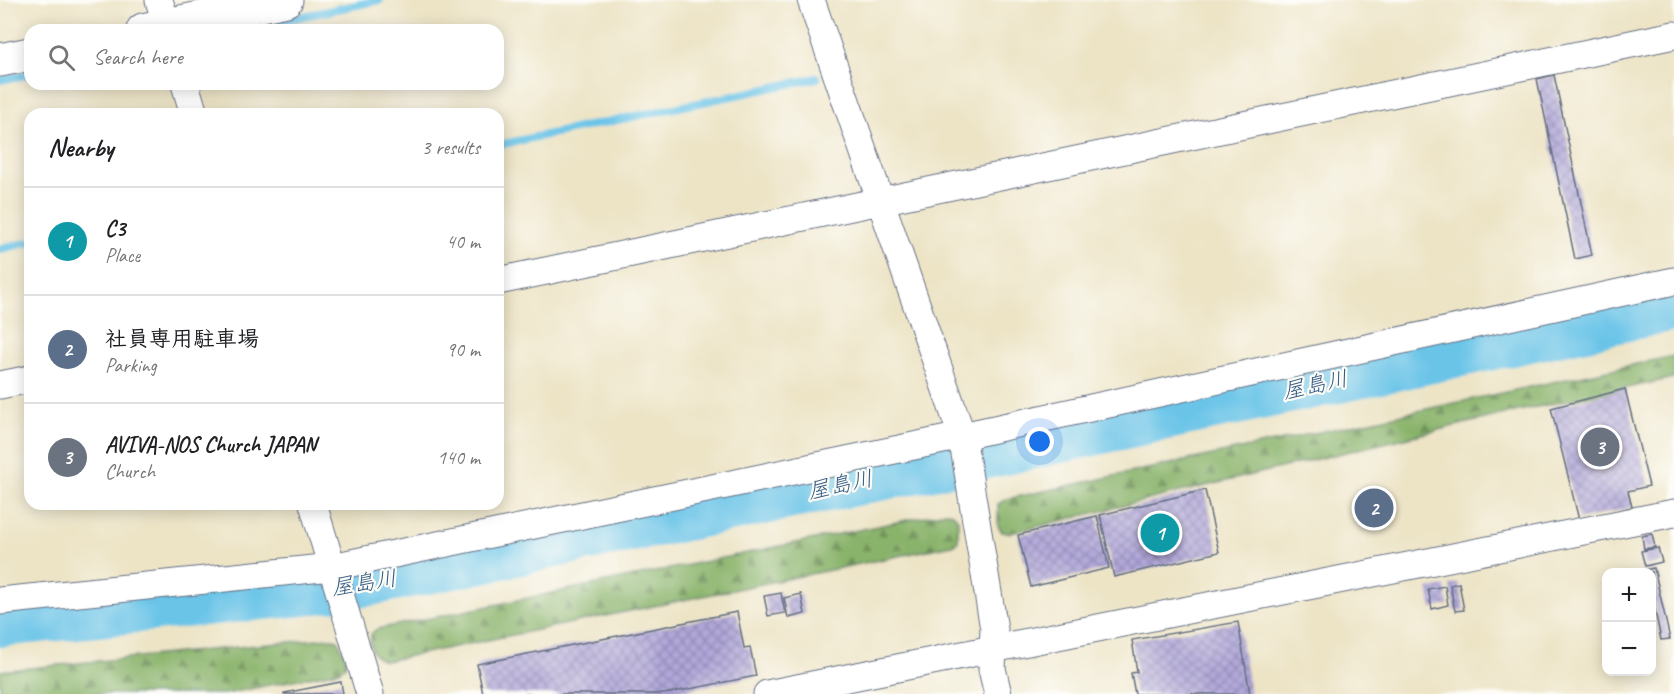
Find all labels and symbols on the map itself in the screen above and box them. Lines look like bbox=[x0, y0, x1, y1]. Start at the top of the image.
water label: 屋島川 bbox=[1280, 364, 1350, 406]
pin: 3 bbox=[1580, 424, 1620, 470]
your location bbox=[1025, 427, 1054, 456]
water label: 屋島川 bbox=[805, 464, 875, 506]
pin: 2 bbox=[1354, 486, 1394, 530]
pin: 1 bbox=[1140, 510, 1180, 556]
water label: 屋島川 bbox=[329, 564, 399, 602]

